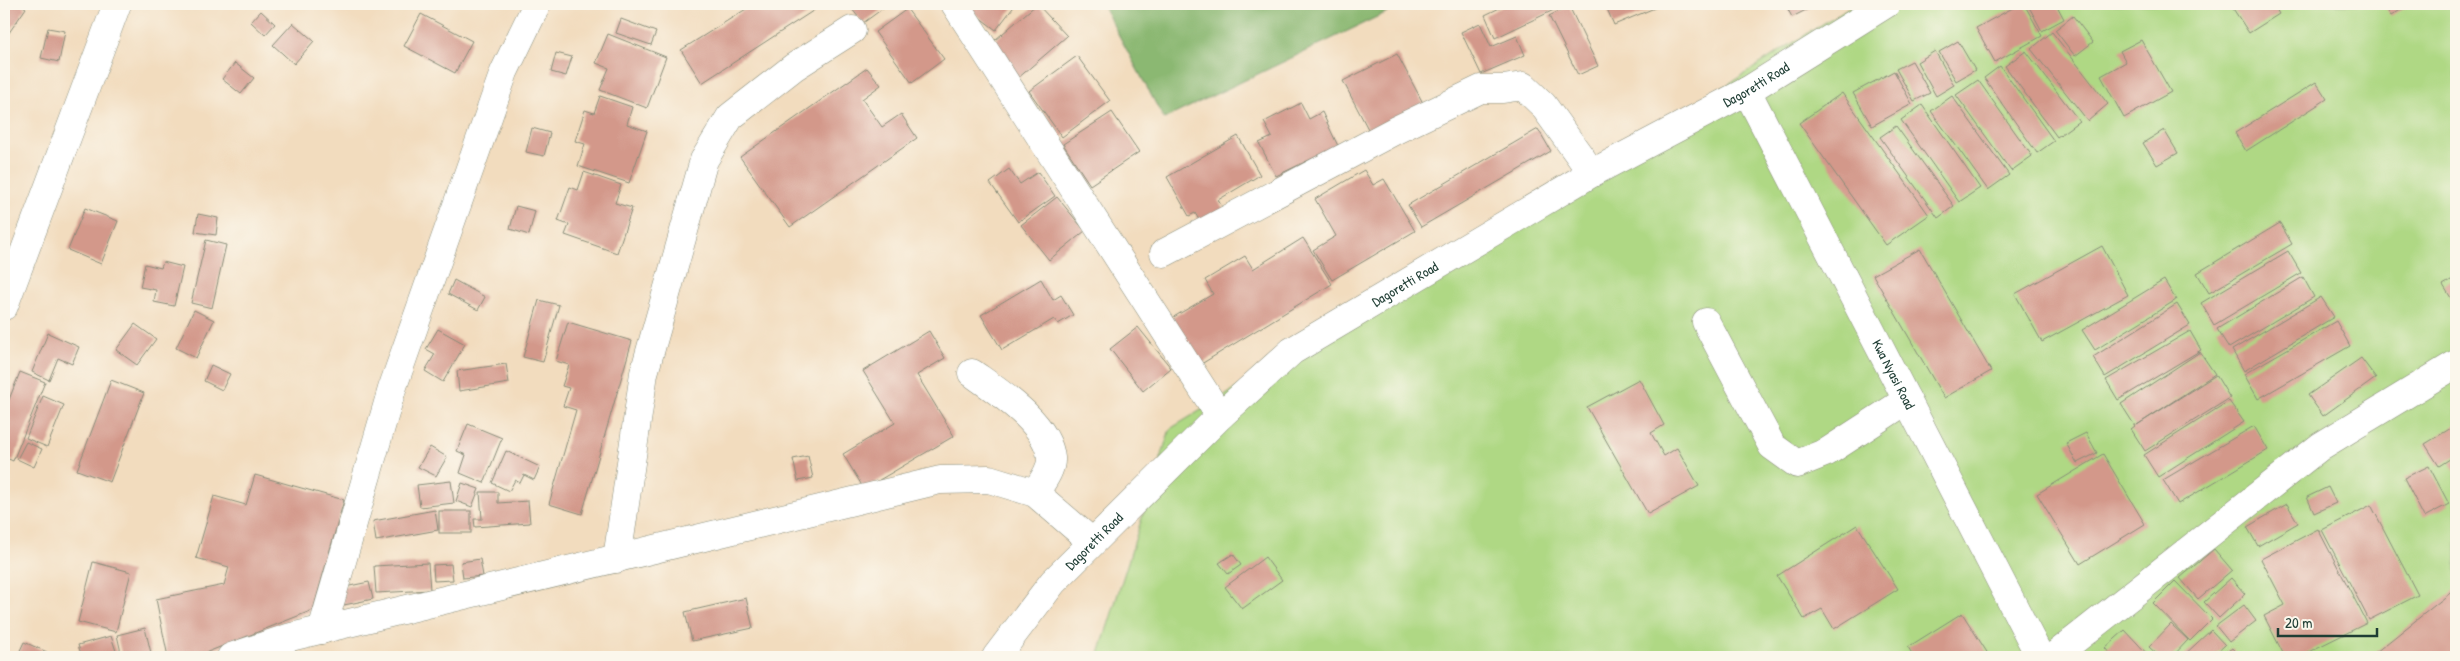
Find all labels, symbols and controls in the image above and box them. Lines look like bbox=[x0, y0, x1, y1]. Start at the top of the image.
street label: Dagoretti Road bbox=[1719, 57, 1793, 111]
street label: Dagoretti Road bbox=[1368, 256, 1442, 311]
street label: Kwa Nyasi Road bbox=[1868, 336, 1920, 413]
street label: Dagoretti Road bbox=[1061, 508, 1127, 574]
scale bar bbox=[2278, 606, 2376, 638]
text: 20 m bbox=[2285, 612, 2312, 633]

